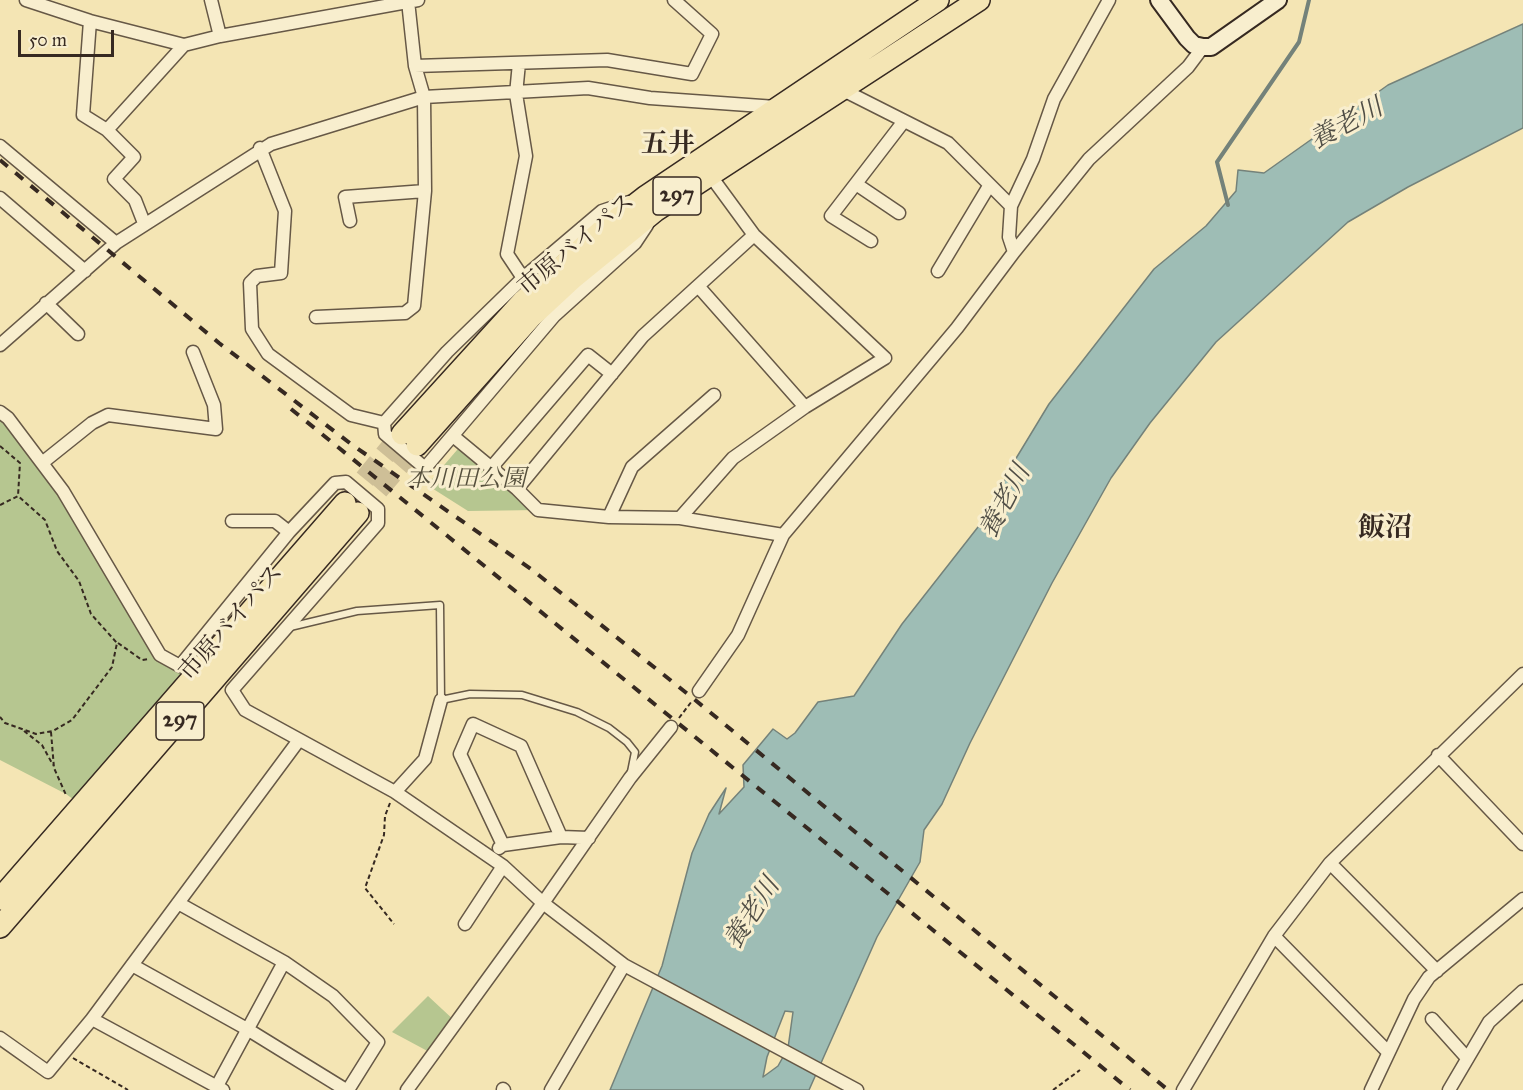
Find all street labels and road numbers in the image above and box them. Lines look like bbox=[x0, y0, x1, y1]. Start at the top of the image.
road number: 297 bbox=[653, 177, 701, 215]
street label: 市原バイパス bbox=[513, 188, 641, 302]
street label: 市原バイパス bbox=[174, 559, 290, 687]
road number: 297 bbox=[156, 702, 204, 740]

